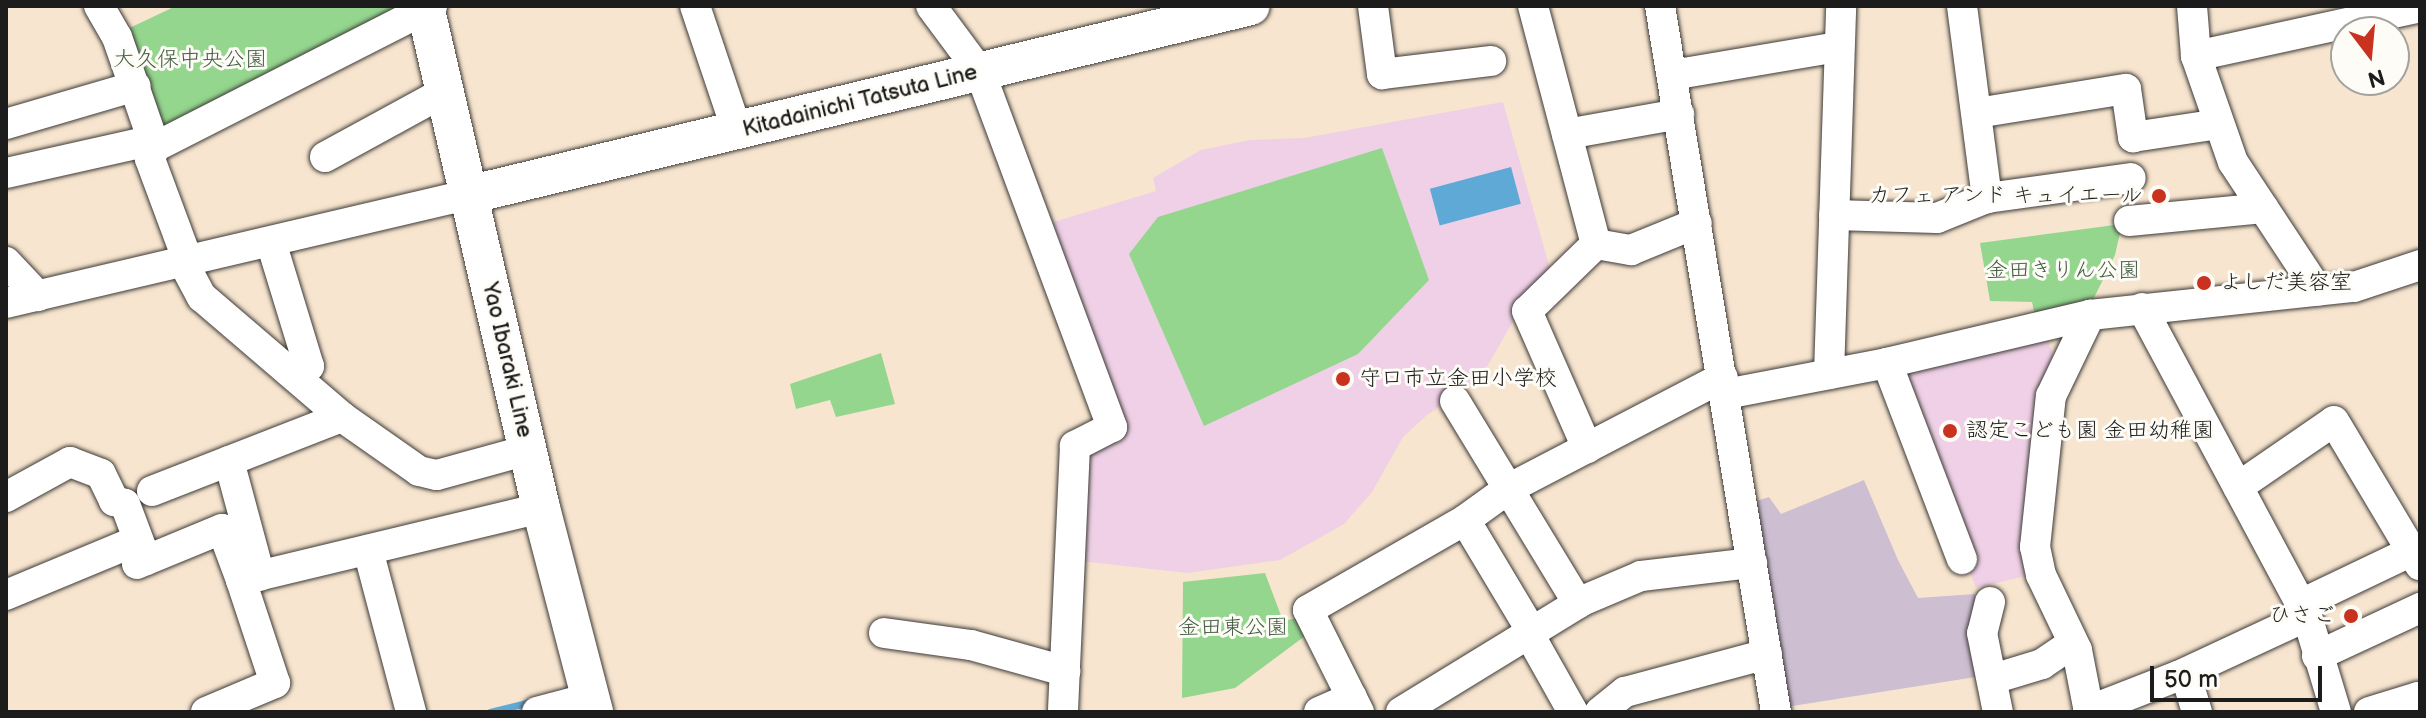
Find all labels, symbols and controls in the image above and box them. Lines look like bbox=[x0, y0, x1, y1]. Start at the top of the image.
north arrow bbox=[2330, 16, 2410, 96]
park label: 大久保中央公園 bbox=[113, 47, 267, 73]
street label: Kitadainichi Tatsuta Line bbox=[740, 59, 980, 143]
text: N bbox=[2365, 62, 2388, 93]
place label: カフェ アンド キュイエール bbox=[1867, 183, 2143, 209]
marker: カフェ アンド キュイエール bbox=[2150, 187, 2168, 205]
park label: 金田きりん公園 bbox=[1986, 258, 2140, 284]
place label: よしだ美容室 bbox=[2220, 270, 2352, 296]
marker: よしだ美容室 bbox=[2195, 274, 2213, 292]
street label: Yao Ibaraki Line bbox=[476, 280, 538, 440]
place label: 守口市立金田小学校 bbox=[1359, 366, 1557, 392]
marker: 守口市立金田小学校 bbox=[1334, 370, 1352, 388]
place label: 認定こども園 金田幼稚園 bbox=[1966, 418, 2214, 444]
marker: 認定こども園 金田幼稚園 bbox=[1941, 422, 1959, 440]
place label: ひさご bbox=[2269, 603, 2335, 629]
marker: ひさご bbox=[2342, 607, 2360, 625]
park label: 金田東公園 bbox=[1178, 615, 1288, 641]
scale bar bbox=[2154, 650, 2326, 700]
text: 50 m bbox=[2164, 665, 2218, 694]

